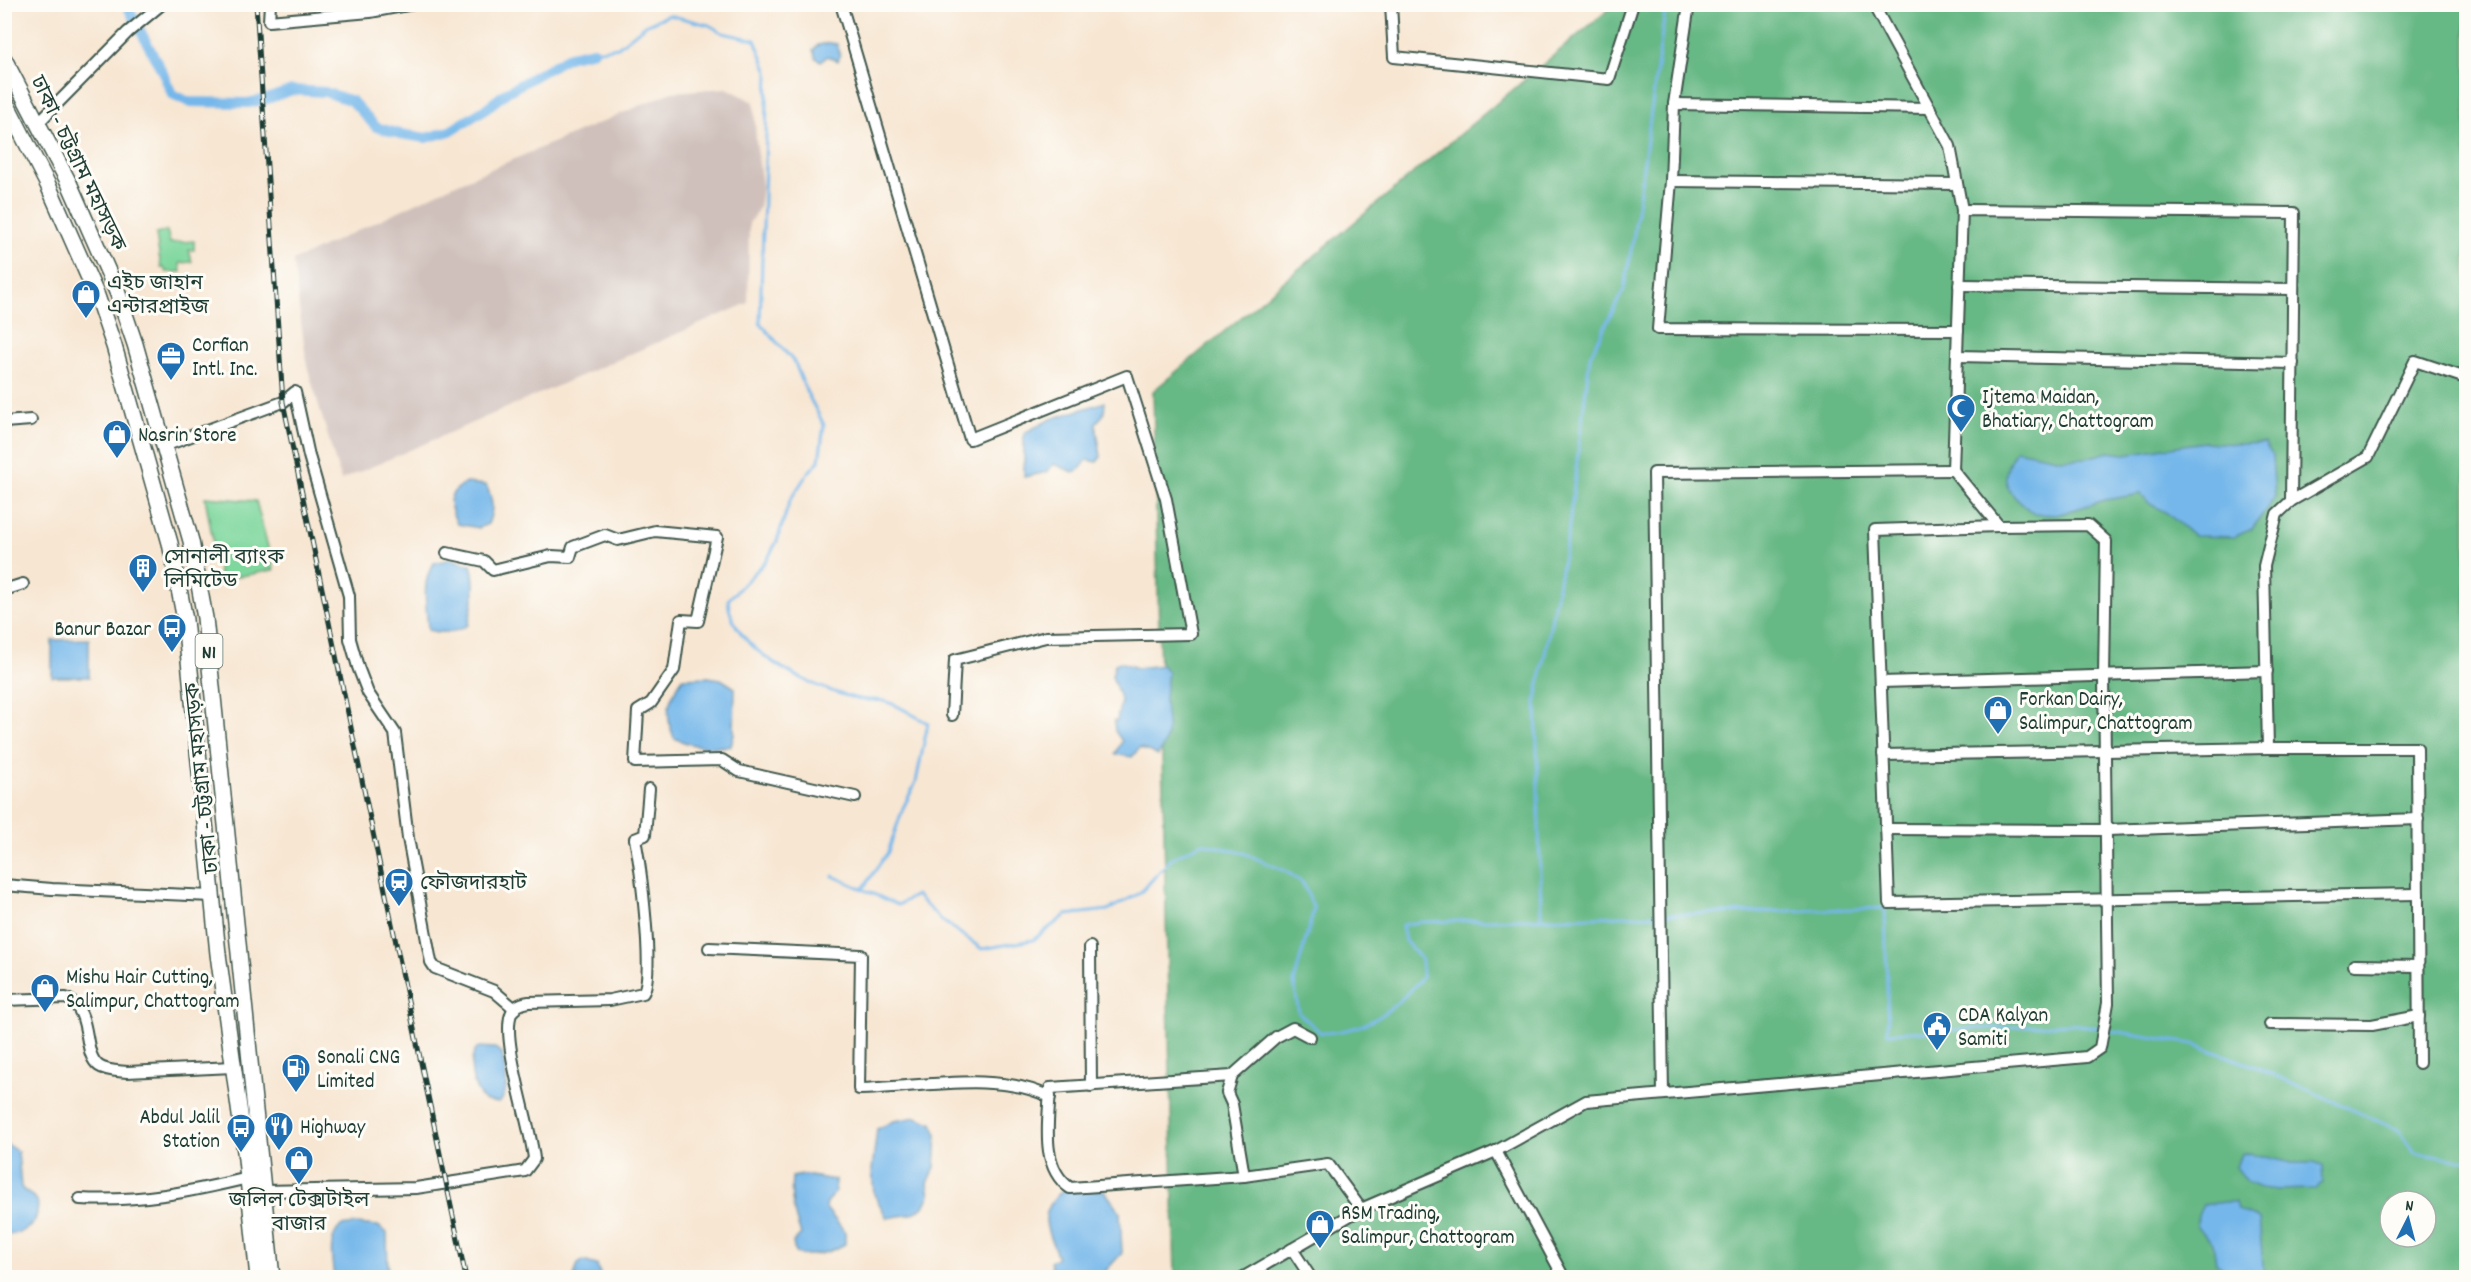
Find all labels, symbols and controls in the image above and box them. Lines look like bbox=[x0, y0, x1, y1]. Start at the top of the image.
street label: ঢাকা - চট্টগ্রাম মহাসড়ক bbox=[20, 71, 132, 258]
place label: এইচ জাহান এন্টারপ্রাইজ bbox=[107, 270, 210, 324]
shop icon: এইচ জাহান এন্টারপ্রাইজ bbox=[70, 278, 102, 320]
place label: Corfian Intl. Inc. bbox=[192, 332, 257, 386]
office icon: Corfian Intl. Inc. bbox=[155, 340, 187, 382]
place label: Ijtema Maidan, Bhatiary, Chattogram bbox=[1982, 384, 2154, 438]
mosque icon: Ijtema Maidan, Bhatiary, Chattogram bbox=[1945, 392, 1977, 434]
shop icon: Nasrin Store bbox=[101, 418, 133, 460]
place label: Nasrin Store bbox=[138, 422, 237, 452]
place label: সোনালী ব্যাংক লিমিটেড bbox=[163, 544, 285, 598]
building icon: সোনালী ব্যাংক লিমিটেড bbox=[127, 552, 159, 594]
bus stop icon: Banur Bazar bbox=[156, 612, 188, 654]
place label: Banur Bazar bbox=[54, 616, 151, 646]
road number: N1 bbox=[196, 634, 222, 668]
street label: ঢাকা - চট্টগ্রাম মহাসড়ক bbox=[179, 680, 229, 876]
place label: Forkan Dairy, Salimpur, Chattogram bbox=[2019, 686, 2193, 740]
shop icon: Forkan Dairy, Salimpur, Chattogram bbox=[1982, 694, 2014, 736]
station icon: ফৌজদারহাট bbox=[383, 866, 415, 908]
place label: ফৌজদারহাট bbox=[420, 870, 527, 900]
place label: Mishu Hair Cutting, Salimpur, Chattogram bbox=[66, 964, 240, 1018]
shop icon: Mishu Hair Cutting, Salimpur, Chattogram bbox=[29, 972, 61, 1014]
place label: CDA Kalyan Samiti bbox=[1958, 1002, 2048, 1056]
public building icon: CDA Kalyan Samiti bbox=[1921, 1010, 1953, 1052]
place label: Sonali CNG Limited bbox=[317, 1044, 400, 1098]
fuel station icon: Sonali CNG Limited bbox=[280, 1052, 312, 1094]
place label: Abdul Jalil Station bbox=[139, 1104, 220, 1158]
restaurant icon: Highway bbox=[263, 1110, 295, 1152]
bus stop icon: Abdul Jalil Station bbox=[225, 1112, 257, 1154]
place label: Highway bbox=[300, 1114, 366, 1144]
shop icon: জলিল টেক্সটাইল বাজার bbox=[283, 1144, 315, 1186]
place label: জলিল টেক্সটাইল বাজার bbox=[228, 1187, 370, 1241]
north arrow bbox=[2378, 1189, 2438, 1249]
text: N bbox=[2404, 1195, 2415, 1218]
place label: RSM Trading, Salimpur, Chattogram bbox=[1341, 1200, 1515, 1254]
shop icon: RSM Trading, Salimpur, Chattogram bbox=[1304, 1208, 1336, 1250]

